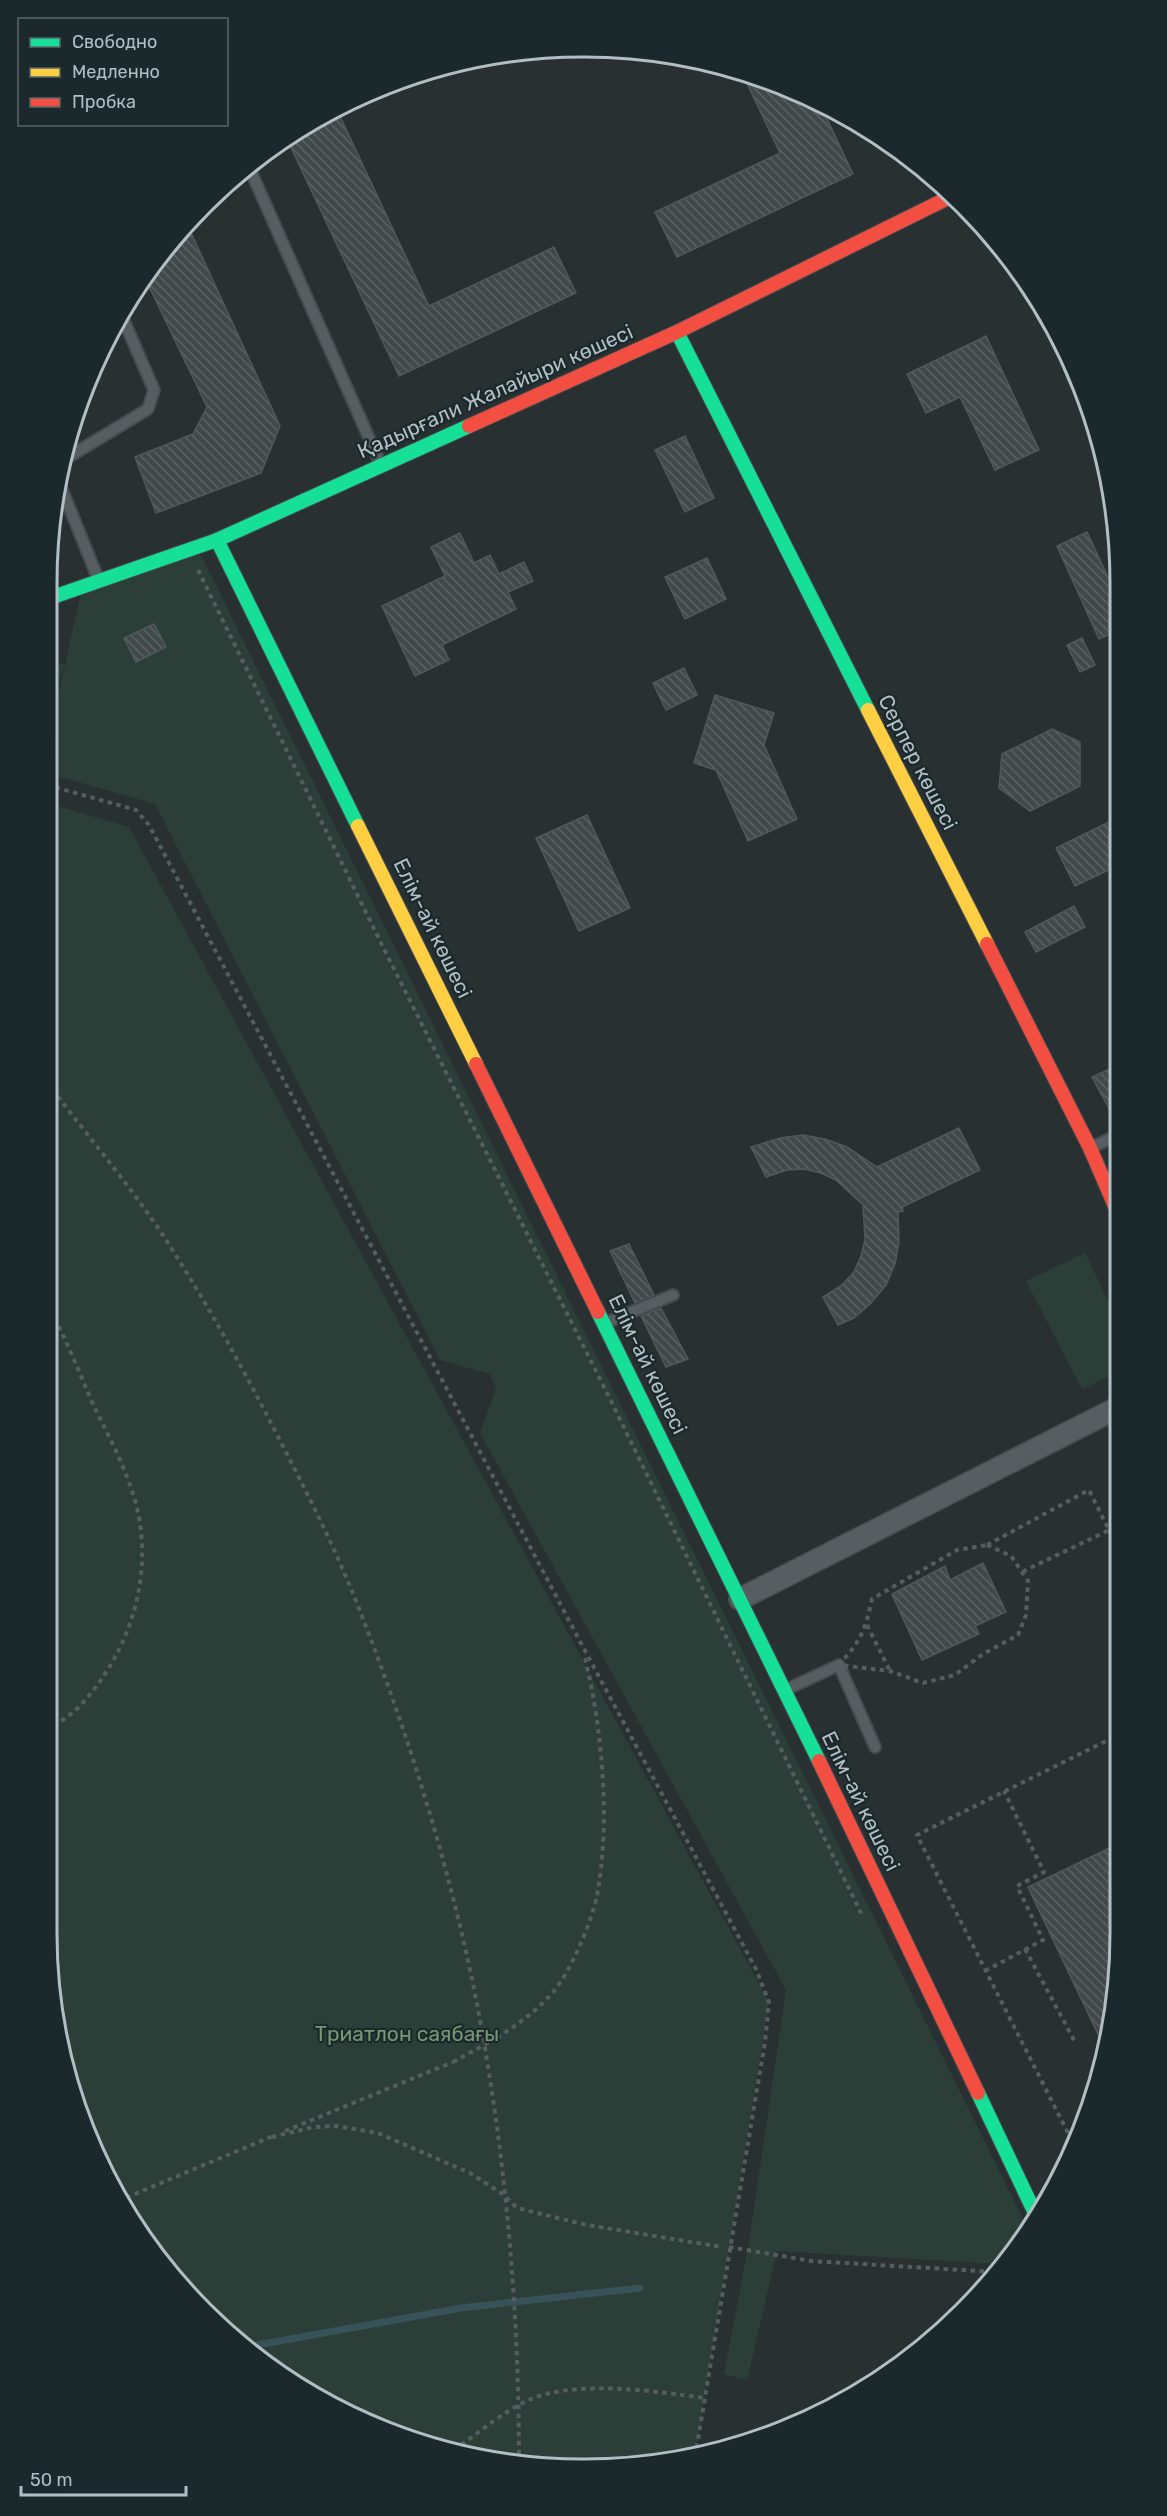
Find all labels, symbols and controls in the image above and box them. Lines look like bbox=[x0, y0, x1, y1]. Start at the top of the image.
legend bbox=[18, 18, 228, 126]
text: Свободно bbox=[72, 31, 157, 53]
text: Медленно bbox=[72, 61, 160, 83]
text: Пробка bbox=[72, 91, 136, 113]
street label: Қадырғали Жалайыри көшесі bbox=[353, 319, 637, 463]
street label: Серпер көшесі bbox=[873, 690, 963, 834]
street label: Елім-ай көшесі bbox=[388, 854, 478, 1002]
street label: Елім-ай көшесі bbox=[603, 1290, 693, 1438]
street label: Елім-ай көшесі bbox=[816, 1727, 906, 1875]
park label: Триатлон саябағы bbox=[315, 2021, 499, 2046]
scale bar bbox=[21, 2459, 186, 2497]
text: 50 m bbox=[30, 2469, 73, 2491]

